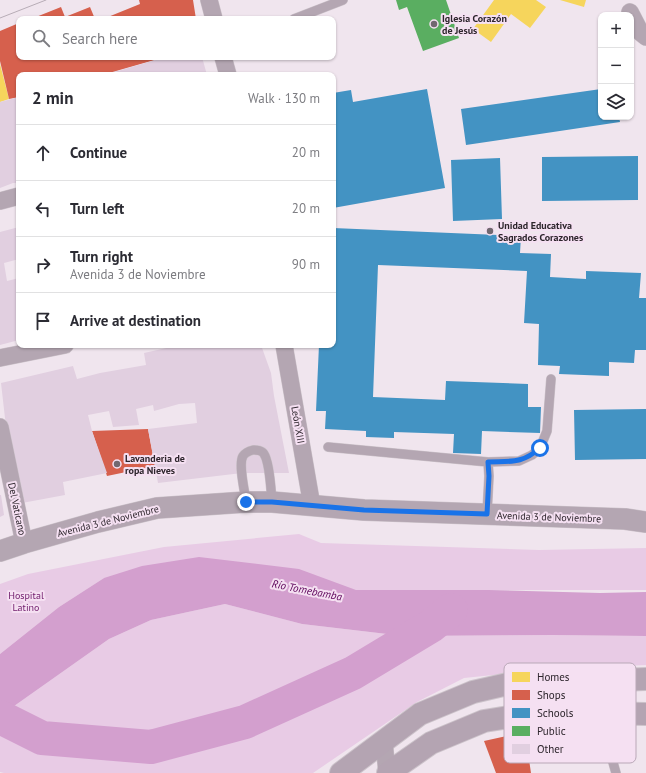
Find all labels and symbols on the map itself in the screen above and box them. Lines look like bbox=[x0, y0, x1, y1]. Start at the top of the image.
place label: Iglesia Corazón de Jesús bbox=[442, 12, 507, 37]
marker: Iglesia Corazón de Jesús bbox=[429, 19, 439, 29]
place label: Unidad Educativa Sagrados Corazones bbox=[498, 219, 583, 244]
marker: Unidad Educativa Sagrados Corazones bbox=[485, 226, 495, 236]
street label: León XIII bbox=[288, 405, 308, 445]
route start bbox=[531, 439, 549, 457]
place label: Lavanderia de ropa Nieves bbox=[125, 452, 185, 477]
marker: Lavanderia de ropa Nieves bbox=[112, 459, 122, 469]
street label: Del Vaticano bbox=[5, 482, 29, 536]
route end bbox=[237, 493, 255, 511]
street label: Avenida 3 de Noviembre bbox=[56, 502, 160, 540]
street label: Avenida 3 de Noviembre bbox=[497, 509, 601, 525]
water label: Río Tomebamba bbox=[271, 576, 344, 604]
park label: Hospital Latino bbox=[8, 589, 44, 614]
legend bbox=[504, 663, 636, 763]
text: Homes bbox=[537, 670, 570, 684]
text: Shops bbox=[537, 688, 566, 702]
text: Schools bbox=[537, 706, 574, 720]
text: Public bbox=[537, 724, 566, 738]
text: Other bbox=[537, 742, 564, 756]

